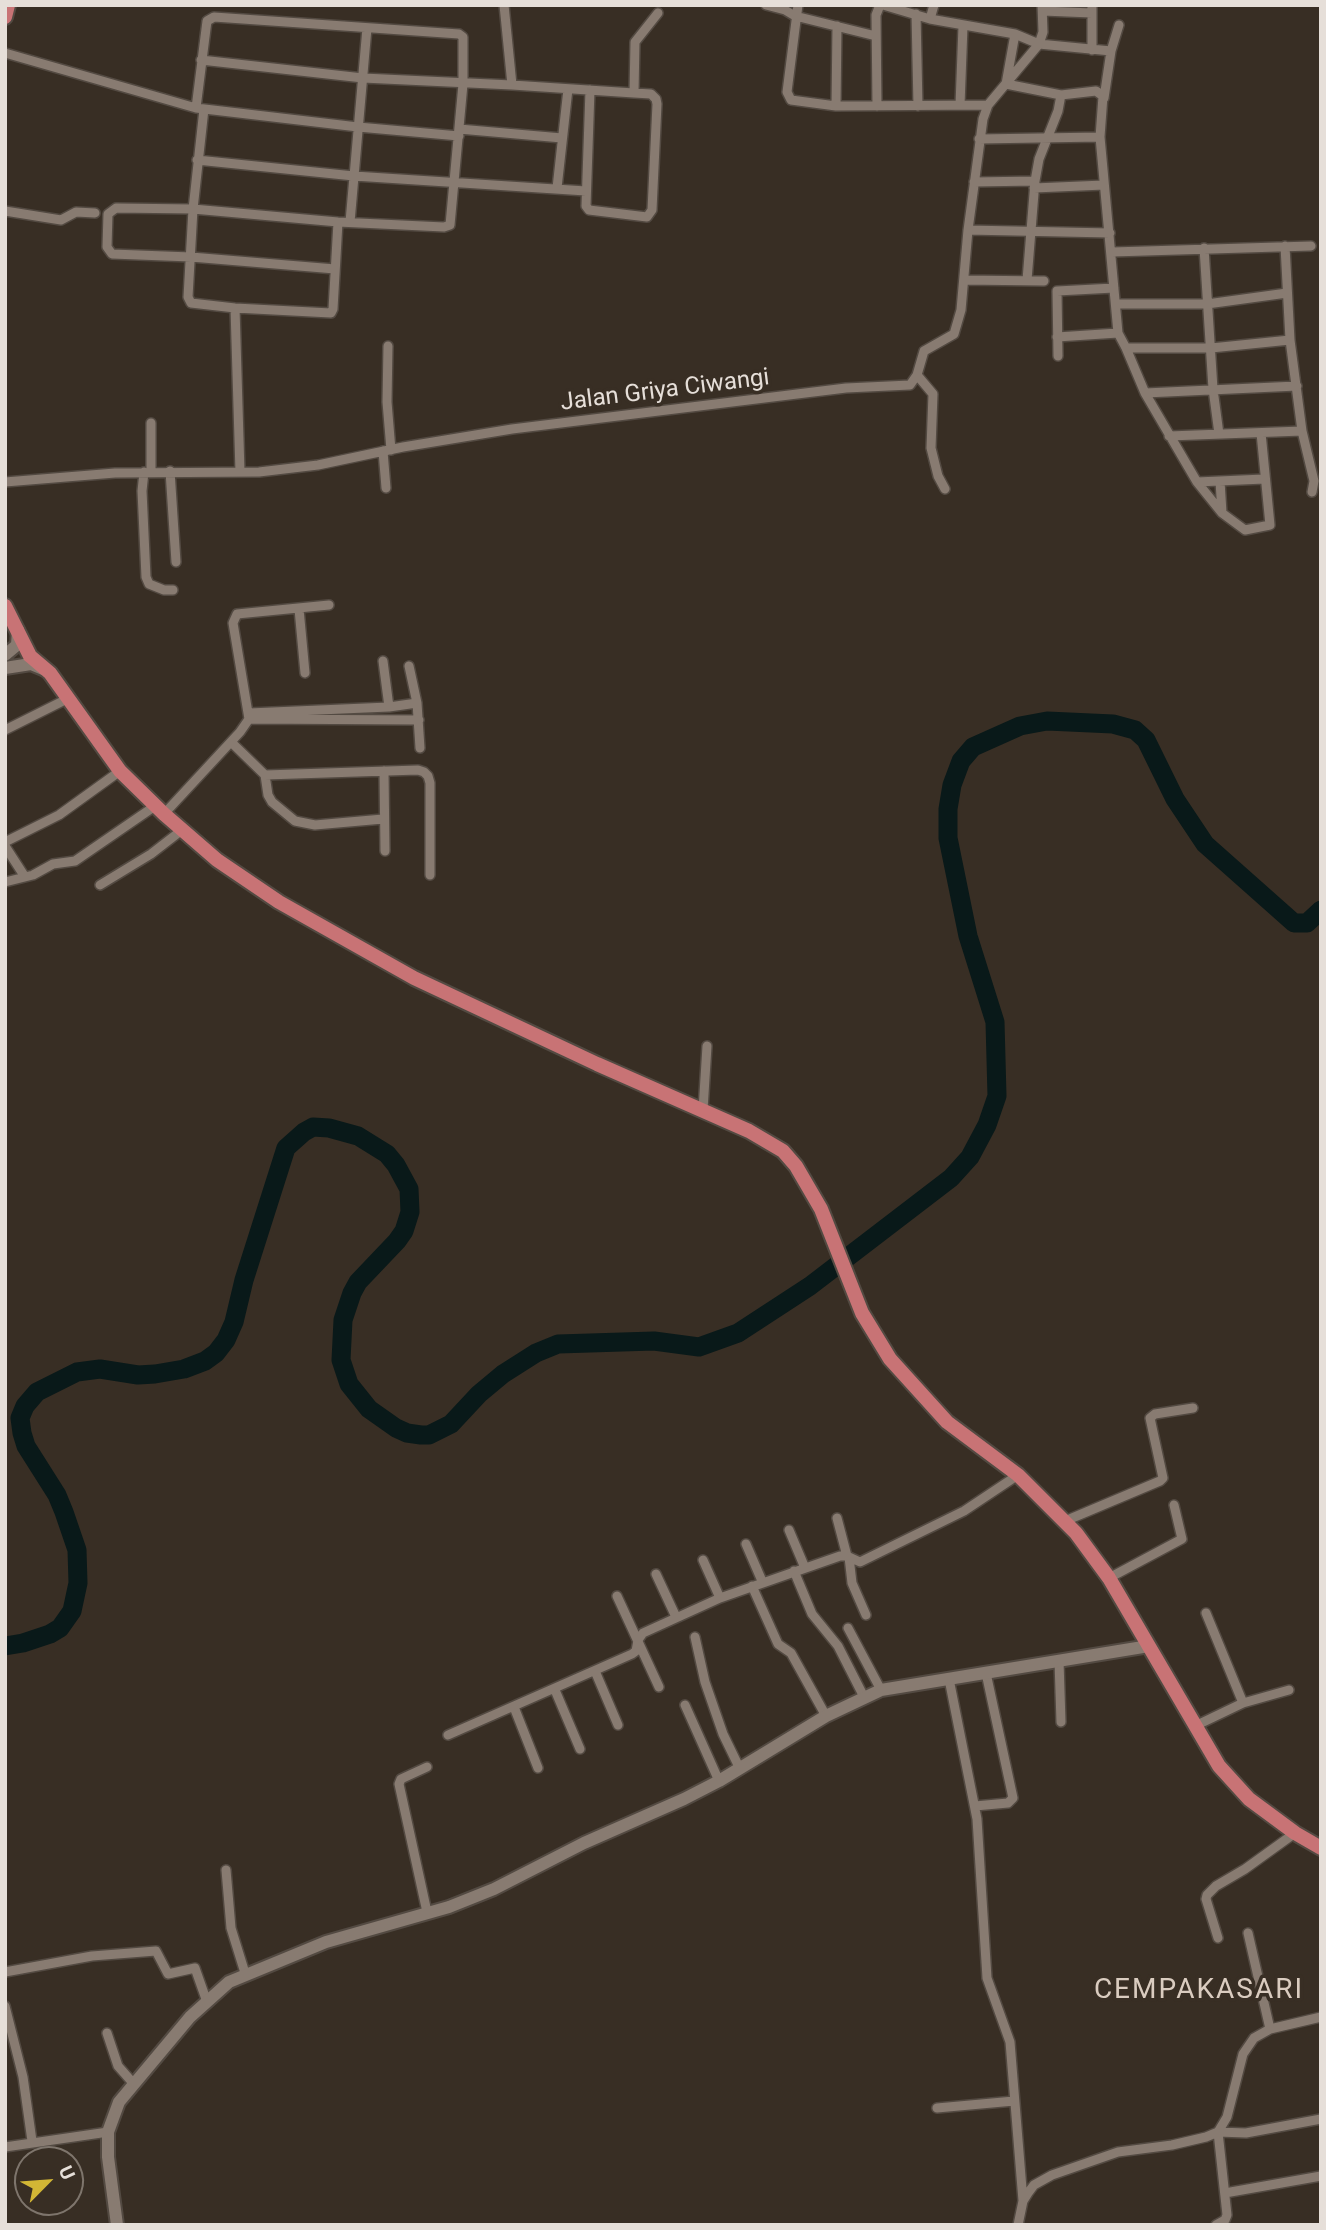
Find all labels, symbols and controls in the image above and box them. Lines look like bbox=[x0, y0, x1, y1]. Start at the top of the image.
street label: Jalan Griya Ciwangi bbox=[559, 364, 771, 418]
district label: CEMPAKASARI bbox=[1095, 1974, 1303, 2008]
north arrow bbox=[14, 2146, 84, 2216]
text: U bbox=[54, 2162, 80, 2183]

